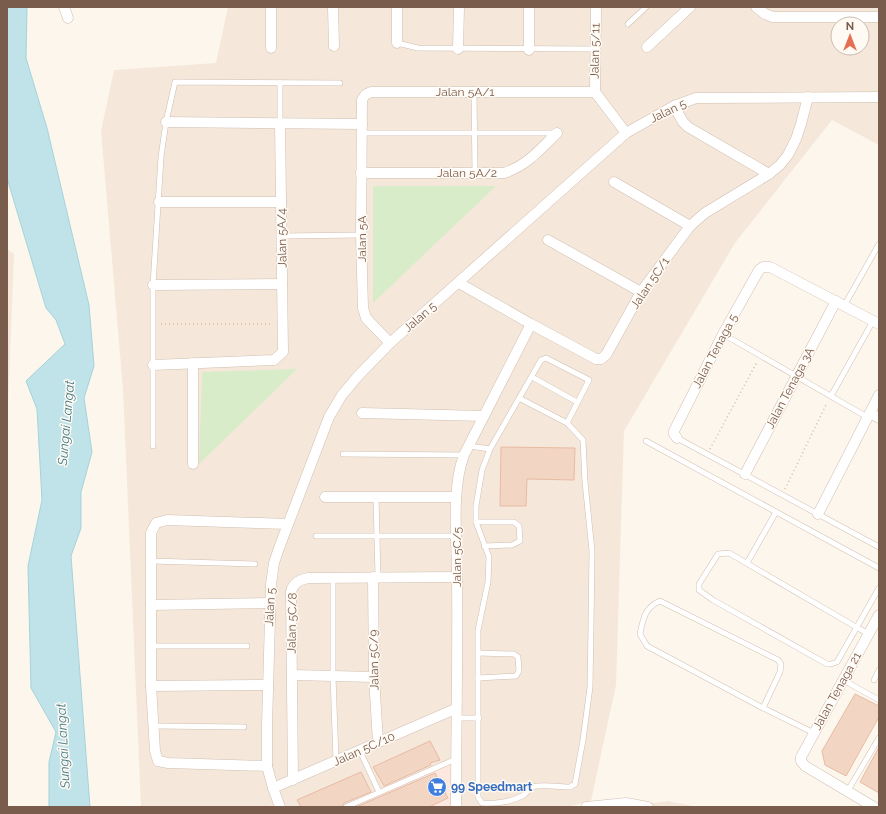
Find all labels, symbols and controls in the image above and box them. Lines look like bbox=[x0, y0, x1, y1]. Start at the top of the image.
north arrow bbox=[830, 16, 870, 56]
text: N bbox=[846, 20, 854, 33]
street label: Jalan 5/11 bbox=[588, 23, 602, 79]
street label: Jalan 5A/1 bbox=[436, 85, 494, 99]
street label: Jalan 5 bbox=[648, 96, 689, 126]
street label: Jalan 5A/2 bbox=[437, 166, 497, 180]
street label: Jalan 5A/4 bbox=[274, 208, 290, 268]
street label: Jalan 5A bbox=[355, 216, 369, 262]
street label: Jalan 5C/1 bbox=[628, 255, 672, 311]
street label: Jalan 5 bbox=[401, 299, 440, 335]
street label: Jalan Tenaga 5 bbox=[690, 311, 741, 390]
street label: Jalan Tenaga 3A bbox=[763, 345, 817, 431]
water label: Sungai Langat bbox=[55, 379, 77, 467]
street label: Jalan 5C/5 bbox=[450, 526, 464, 587]
street label: Jalan 5 bbox=[262, 587, 278, 627]
street label: Jalan 5C/8 bbox=[284, 592, 300, 654]
street label: Jalan 5C/9 bbox=[366, 629, 382, 691]
street label: Jalan Tenaga 21 bbox=[810, 650, 864, 732]
water label: Sungai Langat bbox=[53, 702, 73, 790]
street label: Jalan 5C/10 bbox=[331, 729, 397, 769]
supermarket icon: 99 Speedmart bbox=[426, 776, 448, 798]
place label: 99 Speedmart bbox=[451, 780, 533, 794]

